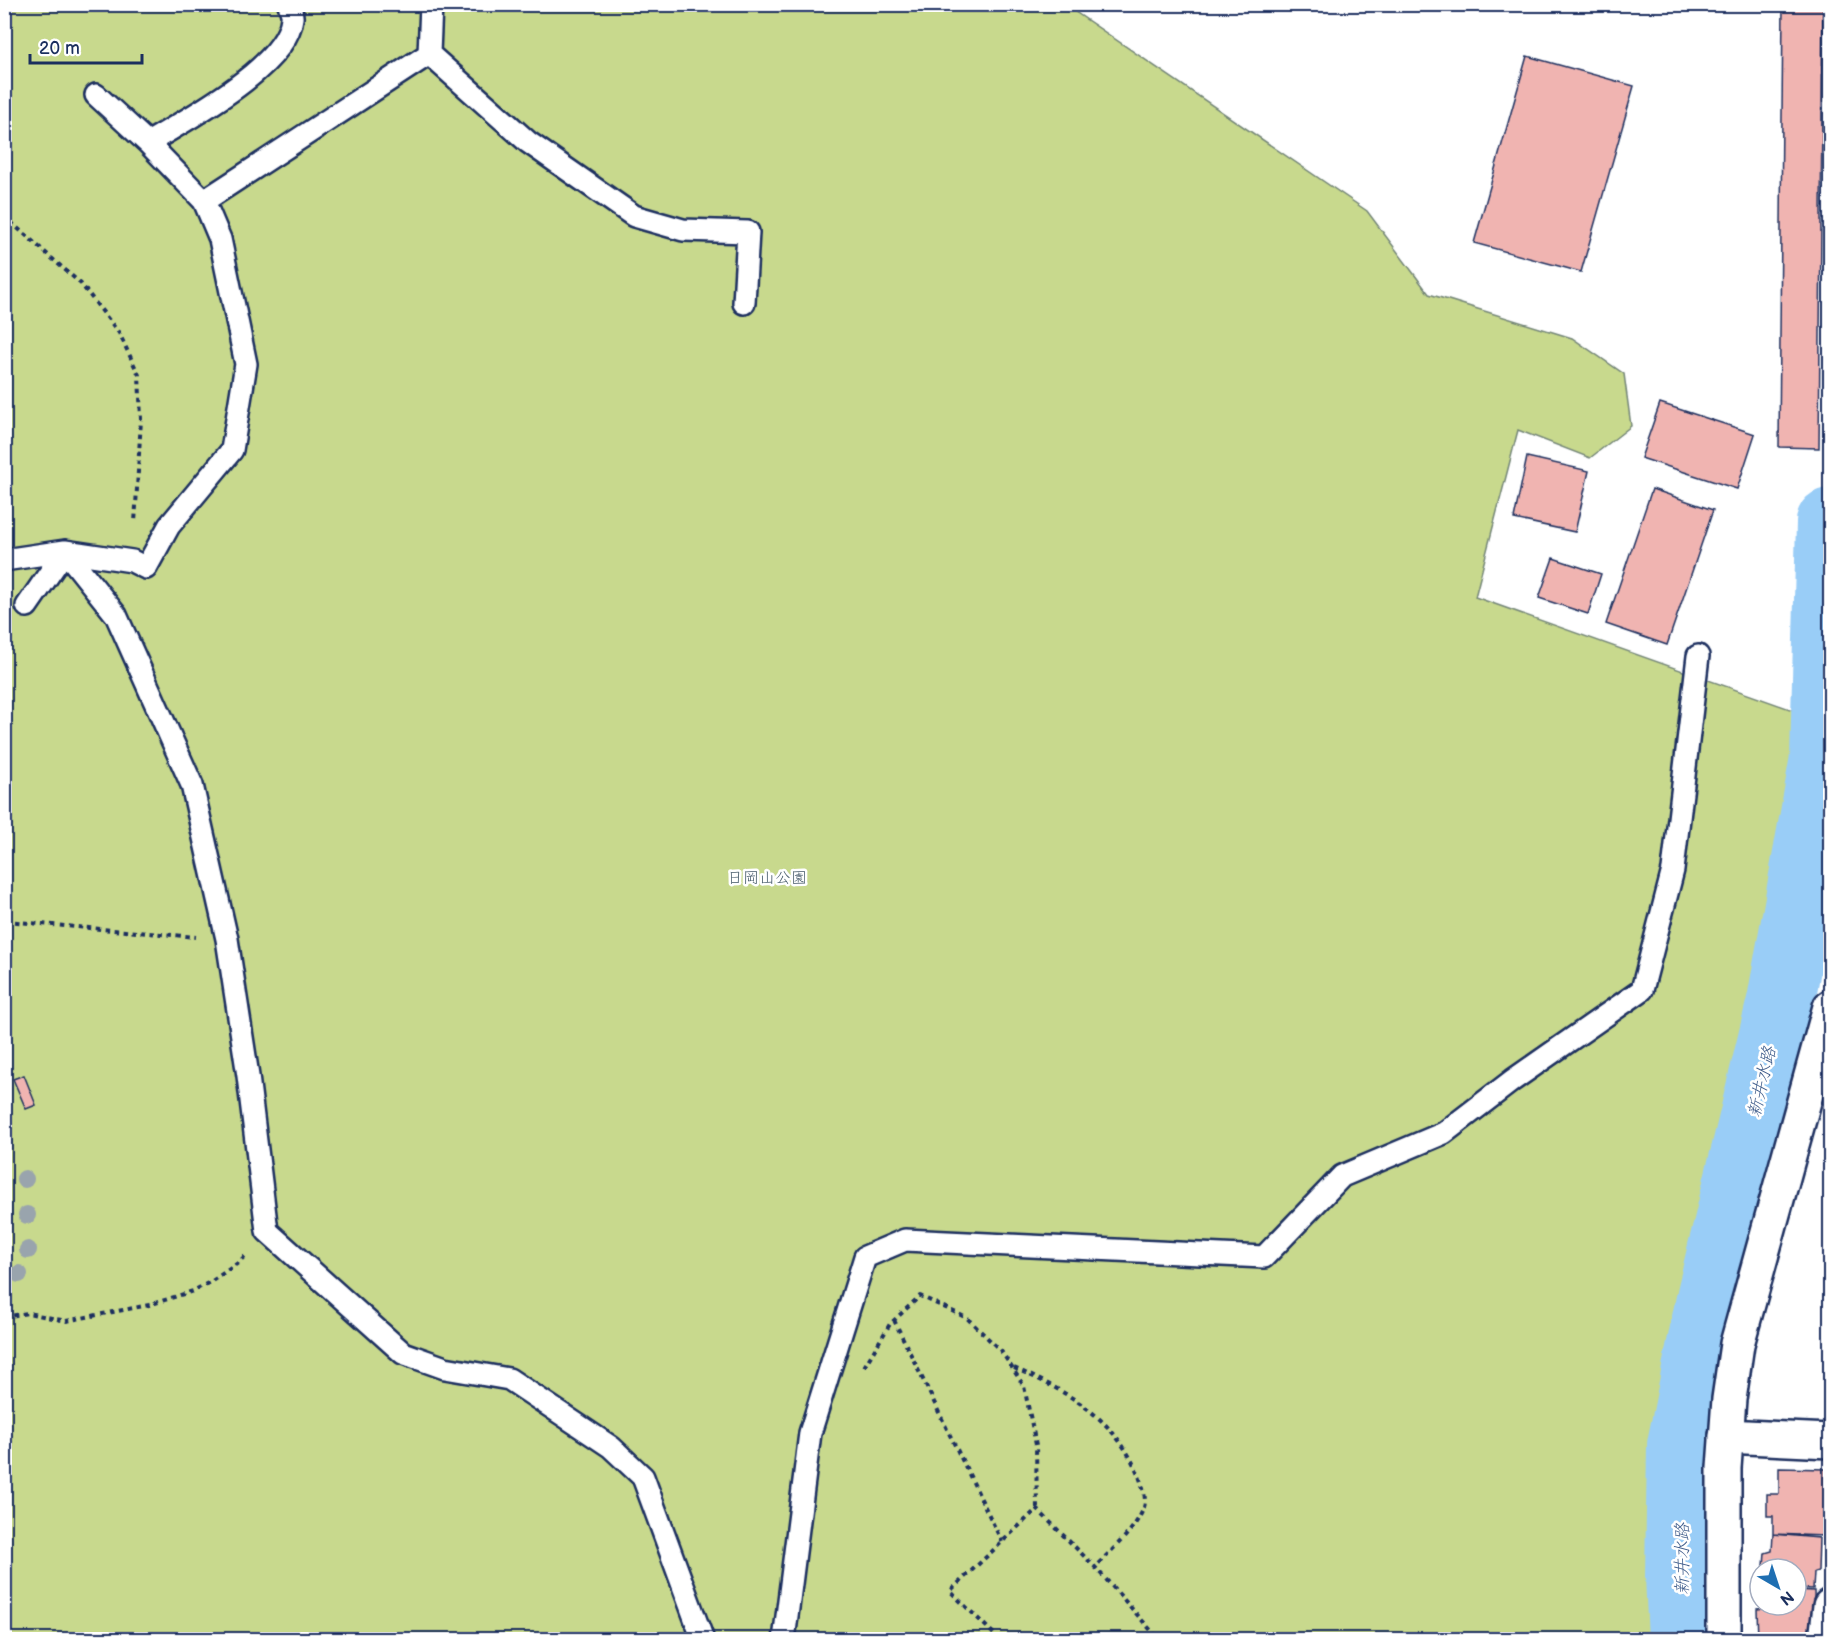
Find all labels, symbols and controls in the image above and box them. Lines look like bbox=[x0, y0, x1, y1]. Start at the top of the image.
scale bar bbox=[30, 27, 142, 65]
text: 20 m bbox=[39, 38, 80, 59]
park label: 日岡山公園 bbox=[727, 869, 807, 888]
water label: 新井水路 bbox=[1744, 1044, 1781, 1119]
water label: 新井水路 bbox=[1672, 1522, 1693, 1595]
north arrow bbox=[1748, 1557, 1808, 1617]
text: N bbox=[1776, 1586, 1797, 1609]

